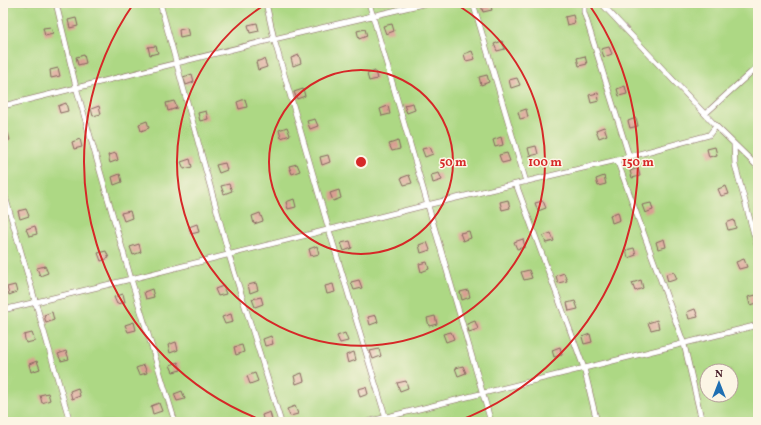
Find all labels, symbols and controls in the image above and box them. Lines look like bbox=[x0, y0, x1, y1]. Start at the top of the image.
centre of rings bbox=[354, 155, 368, 169]
text: 50 m bbox=[439, 155, 467, 171]
text: 100 m bbox=[528, 155, 562, 171]
text: 150 m bbox=[622, 155, 654, 171]
north arrow bbox=[699, 363, 739, 403]
text: N bbox=[715, 367, 723, 382]

